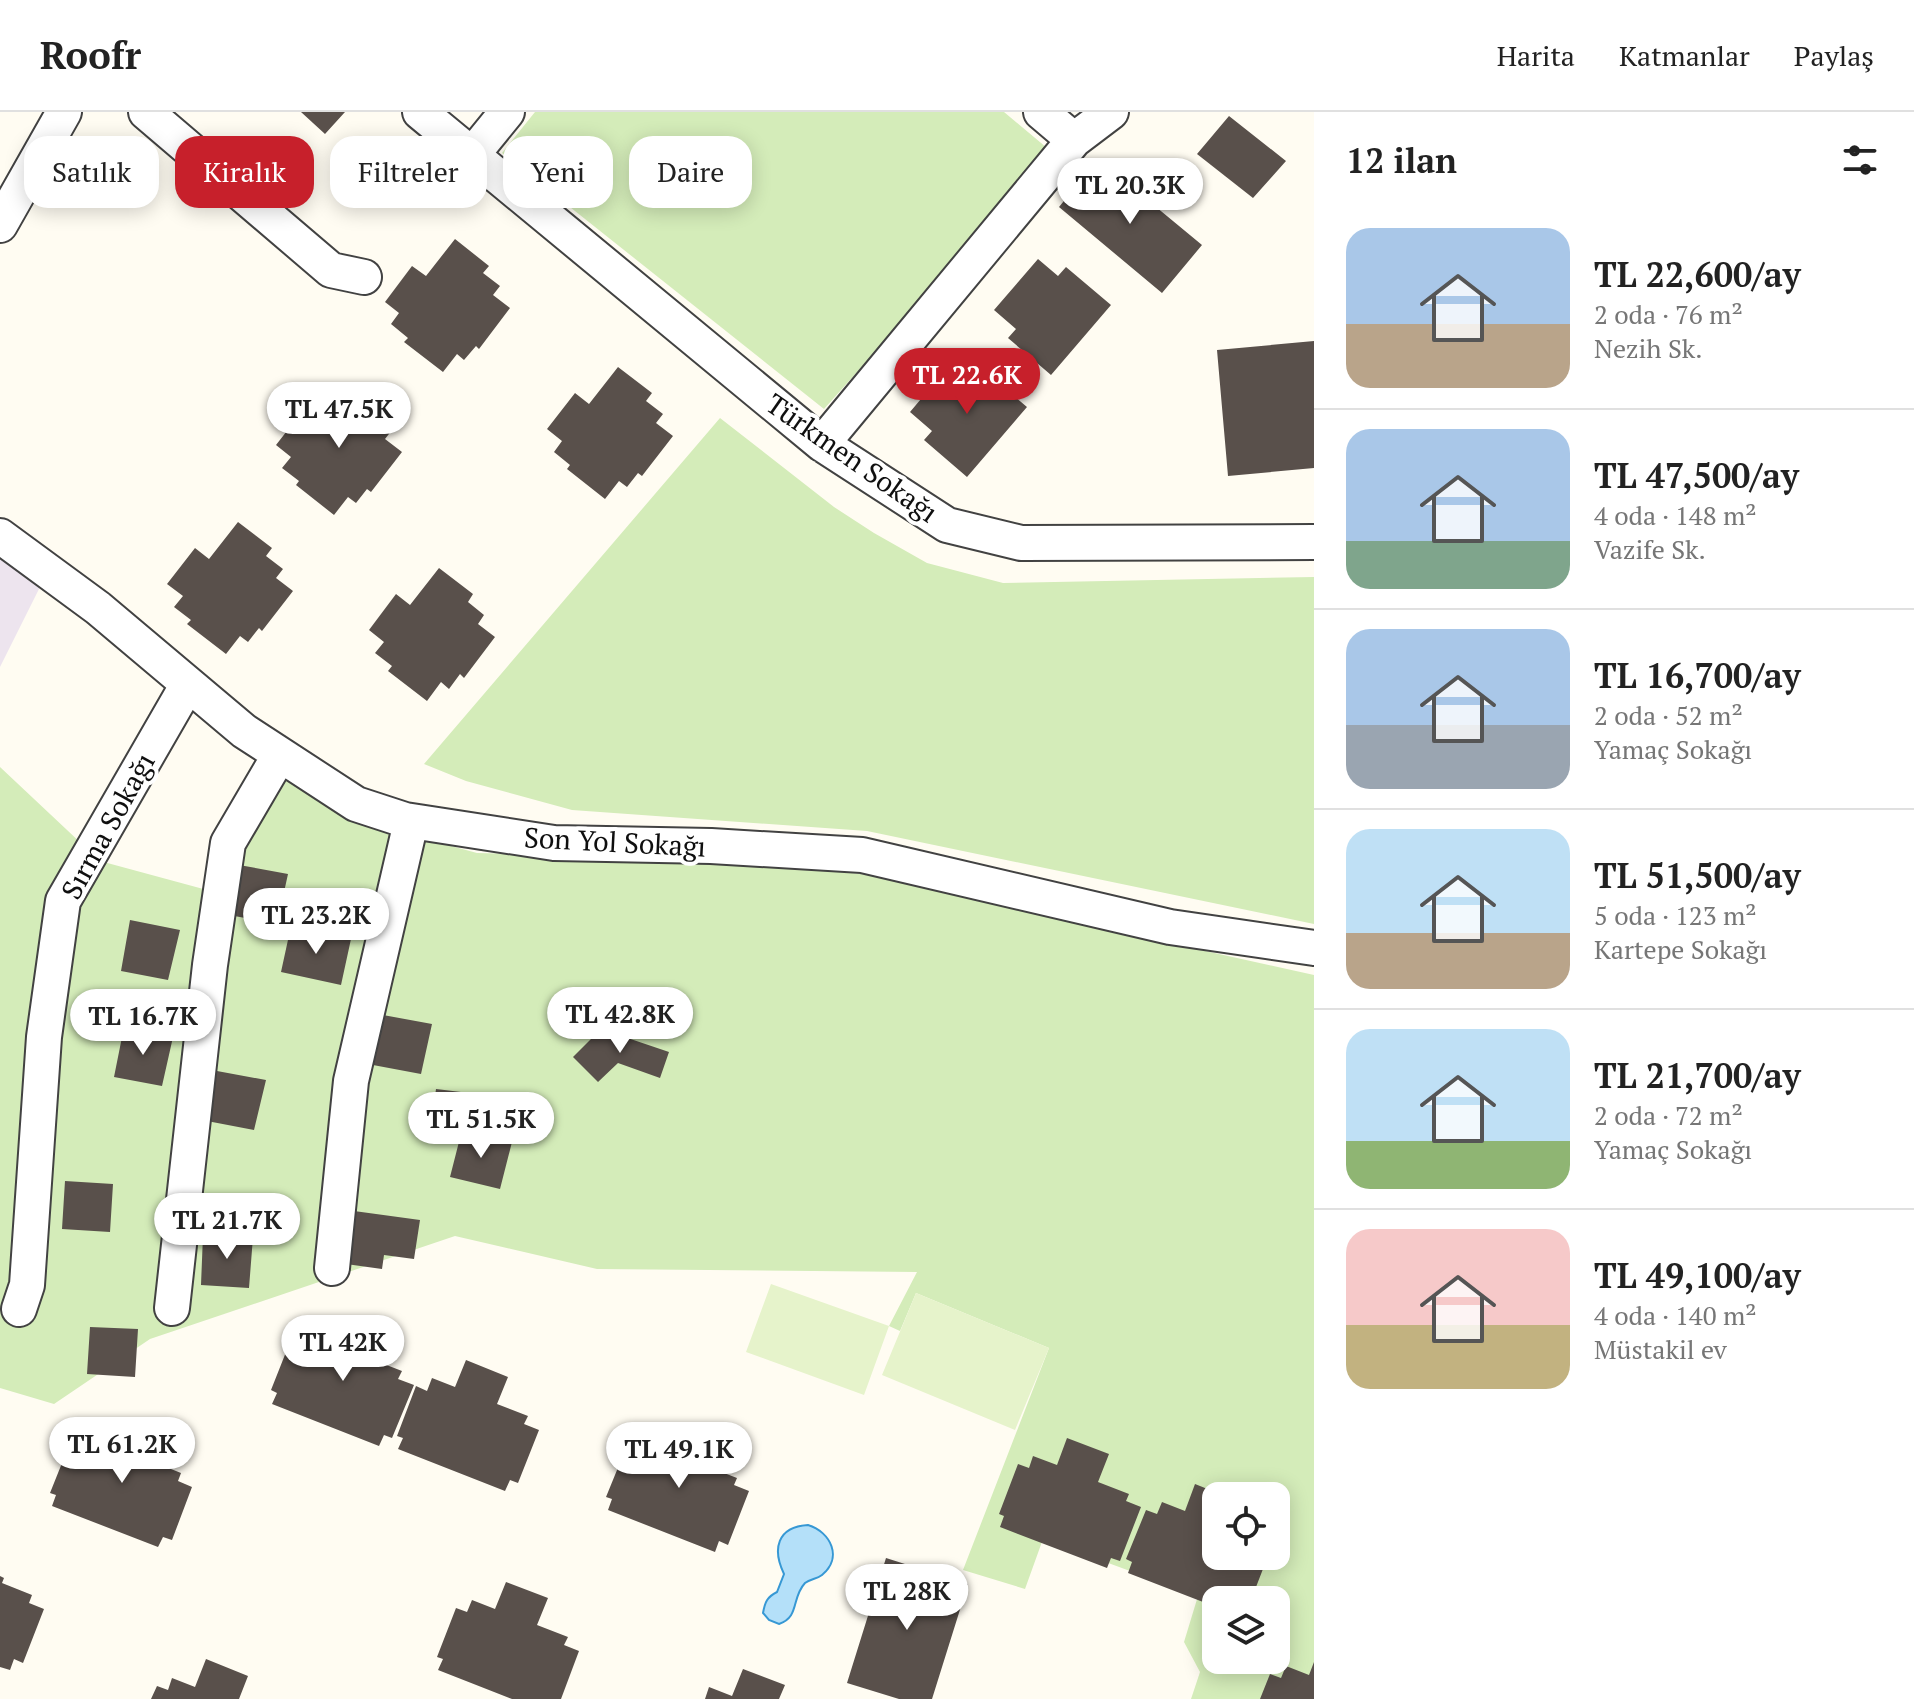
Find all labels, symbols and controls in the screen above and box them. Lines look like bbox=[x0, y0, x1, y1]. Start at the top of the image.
text: Roofr bbox=[40, 30, 141, 80]
text: Harita bbox=[1497, 37, 1575, 74]
text: Katmanlar bbox=[1619, 37, 1750, 74]
text: Paylaş bbox=[1794, 37, 1874, 74]
chip: Satılık bbox=[24, 136, 159, 208]
chip: Kiralık bbox=[175, 136, 314, 208]
chip: Filtreler bbox=[330, 136, 487, 208]
chip: Yeni bbox=[503, 136, 613, 208]
chip: Daire bbox=[629, 136, 752, 208]
text: 12 ilan bbox=[1346, 138, 1457, 183]
icon: filters bbox=[1838, 138, 1882, 182]
pin: TL 20.3K bbox=[1047, 158, 1213, 226]
text: TL 20.3K bbox=[1075, 167, 1185, 201]
text: TL 22,600/ay bbox=[1594, 252, 1801, 297]
icon: home bbox=[1410, 260, 1506, 356]
text: 2 oda · 76 m² bbox=[1594, 297, 1743, 331]
text: Nezih Sk. bbox=[1594, 331, 1703, 365]
pin: TL 22.6K bbox=[884, 348, 1050, 416]
text: TL 22.6K bbox=[912, 357, 1022, 391]
pin: TL 47.5K bbox=[256, 382, 422, 450]
street label: Türkmen Sokağı bbox=[759, 385, 945, 531]
text: TL 47.5K bbox=[285, 391, 393, 425]
text: TL 47,500/ay bbox=[1594, 453, 1799, 498]
icon: home bbox=[1410, 461, 1506, 557]
text: 4 oda · 148 m² bbox=[1594, 498, 1757, 532]
text: Vazife Sk. bbox=[1594, 532, 1706, 566]
text: TL 16,700/ay bbox=[1594, 653, 1801, 698]
icon: home bbox=[1410, 661, 1506, 757]
text: 2 oda · 52 m² bbox=[1594, 698, 1743, 732]
text: Yamaç Sokağı bbox=[1594, 732, 1752, 766]
street label: Sırma Sokağı bbox=[52, 746, 163, 905]
street label: Son Yol Sokağı bbox=[523, 818, 707, 865]
text: TL 51,500/ay bbox=[1594, 853, 1801, 898]
icon: home bbox=[1410, 861, 1506, 957]
pin: TL 23.2K bbox=[233, 888, 399, 956]
text: TL 23.2K bbox=[261, 897, 371, 931]
text: 5 oda · 123 m² bbox=[1594, 898, 1757, 932]
text: Kartepe Sokağı bbox=[1594, 932, 1767, 966]
pin: TL 42.8K bbox=[537, 987, 703, 1055]
pin: TL 16.7K bbox=[60, 989, 226, 1057]
text: TL 42.8K bbox=[565, 996, 675, 1030]
text: TL 16.7K bbox=[88, 998, 198, 1032]
text: TL 21,700/ay bbox=[1594, 1053, 1801, 1098]
icon: home bbox=[1410, 1061, 1506, 1157]
pin: TL 51.5K bbox=[398, 1092, 564, 1160]
text: 2 oda · 72 m² bbox=[1594, 1098, 1743, 1132]
text: TL 51.5K bbox=[426, 1101, 536, 1135]
text: Yamaç Sokağı bbox=[1594, 1132, 1752, 1166]
pin: TL 21.7K bbox=[144, 1193, 310, 1261]
text: TL 21.7K bbox=[172, 1202, 282, 1236]
text: TL 49,100/ay bbox=[1594, 1253, 1801, 1298]
icon: home bbox=[1410, 1261, 1506, 1357]
text: 4 oda · 140 m² bbox=[1594, 1298, 1757, 1332]
pin: TL 42K bbox=[278, 1315, 408, 1383]
text: TL 42K bbox=[299, 1324, 387, 1358]
text: Müstakil ev bbox=[1594, 1332, 1727, 1366]
pin: TL 61.2K bbox=[39, 1417, 205, 1485]
pin: TL 49.1K bbox=[596, 1422, 762, 1490]
text: TL 61.2K bbox=[67, 1426, 177, 1460]
text: TL 49.1K bbox=[624, 1431, 734, 1465]
map controls bbox=[1202, 1482, 1290, 1674]
button: locate bbox=[1202, 1482, 1290, 1570]
pin: TL 28K bbox=[842, 1564, 972, 1632]
text: TL 28K bbox=[863, 1573, 951, 1607]
button: layers bbox=[1202, 1586, 1290, 1674]

